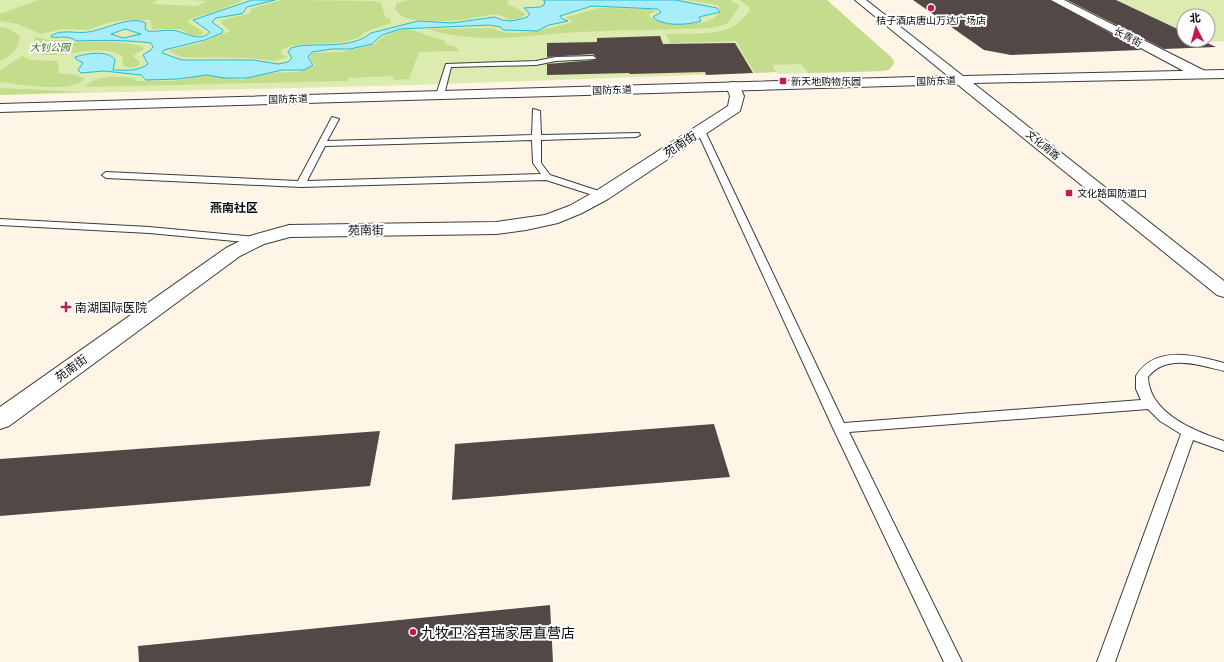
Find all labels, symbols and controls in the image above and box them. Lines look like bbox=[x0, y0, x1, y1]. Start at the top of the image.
marker: 桔子酒店唐山万达广场店 bbox=[926, 3, 936, 13]
north arrow bbox=[1176, 8, 1216, 48]
text: 北 bbox=[1189, 11, 1201, 26]
place label: 桔子酒店唐山万达广场店 bbox=[876, 14, 986, 27]
street label: 长青街 bbox=[1112, 24, 1144, 50]
park label: 大钊公园 bbox=[30, 41, 72, 54]
street label: 国防东道 bbox=[916, 74, 956, 88]
place label: 新天地购物乐园 bbox=[791, 75, 861, 88]
marker: 新天地购物乐园 bbox=[778, 76, 788, 86]
street label: 国防东道 bbox=[592, 83, 632, 97]
street label: 国防东道 bbox=[268, 92, 308, 106]
street label: 文化南路 bbox=[1023, 127, 1063, 163]
street label: 苑南街 bbox=[661, 128, 699, 160]
place label: 文化路国防道口 bbox=[1077, 187, 1147, 200]
marker: 文化路国防道口 bbox=[1064, 188, 1074, 198]
district label: 燕南社区 bbox=[210, 200, 258, 215]
street label: 苑南街 bbox=[348, 222, 384, 238]
place label: 南湖国际医院 bbox=[75, 300, 147, 315]
marker: 南湖国际医院 bbox=[60, 301, 72, 313]
street label: 苑南街 bbox=[52, 351, 90, 385]
place label: 九牧卫浴君瑞家居直营店 bbox=[421, 623, 575, 642]
marker: 九牧卫浴君瑞家居直营店 bbox=[408, 627, 418, 637]

